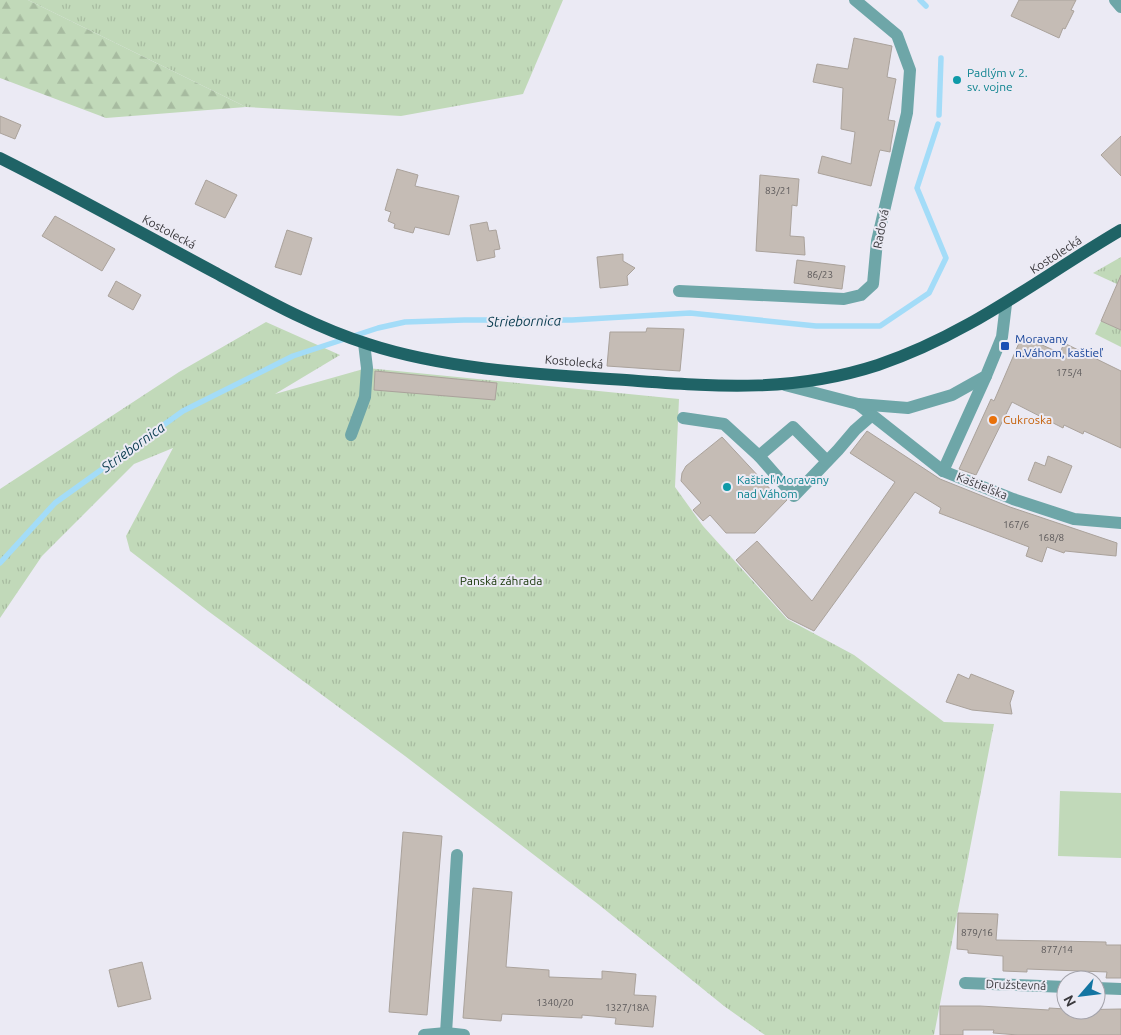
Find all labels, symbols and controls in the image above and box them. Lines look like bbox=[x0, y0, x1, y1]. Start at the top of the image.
place label: Padlým v 2. sv. vojne bbox=[967, 66, 1028, 93]
marker: Padlým v 2. sv. vojne bbox=[951, 74, 963, 86]
house number: 83/21 bbox=[765, 185, 791, 196]
street label: Radová bbox=[870, 208, 891, 250]
street label: Kostolecká bbox=[140, 212, 198, 251]
street label: Kostolecká bbox=[1028, 233, 1084, 276]
house number: 86/23 bbox=[807, 269, 833, 280]
water label: Striebornica bbox=[486, 312, 562, 330]
place label: Moravany n.Váhom, kaštieľ bbox=[1015, 332, 1103, 359]
marker: Moravany n.Váhom, kaštieľ bbox=[999, 340, 1011, 352]
street label: Kostolecká bbox=[544, 352, 604, 371]
house number: 175/4 bbox=[1056, 367, 1082, 378]
place label: Cukroska bbox=[1003, 413, 1052, 426]
marker: Cukroska bbox=[987, 414, 999, 426]
water label: Striebornica bbox=[97, 418, 168, 476]
street label: Kaštieľska bbox=[955, 469, 1010, 502]
place label: Kaštieľ Moravany nad Váhom bbox=[737, 473, 829, 500]
marker: Kaštieľ Moravany nad Váhom bbox=[721, 481, 733, 493]
house number: 167/6 bbox=[1003, 519, 1029, 530]
house number: 168/8 bbox=[1038, 532, 1064, 543]
park label: Panská záhrada bbox=[460, 574, 542, 587]
house number: 879/16 bbox=[961, 927, 993, 938]
house number: 877/14 bbox=[1041, 944, 1073, 955]
north arrow bbox=[1056, 970, 1106, 1020]
street label: Družstevná bbox=[985, 977, 1047, 992]
text: N bbox=[1060, 993, 1079, 1009]
house number: 1340/20 bbox=[536, 997, 574, 1008]
house number: 1327/18A bbox=[605, 1002, 650, 1013]

